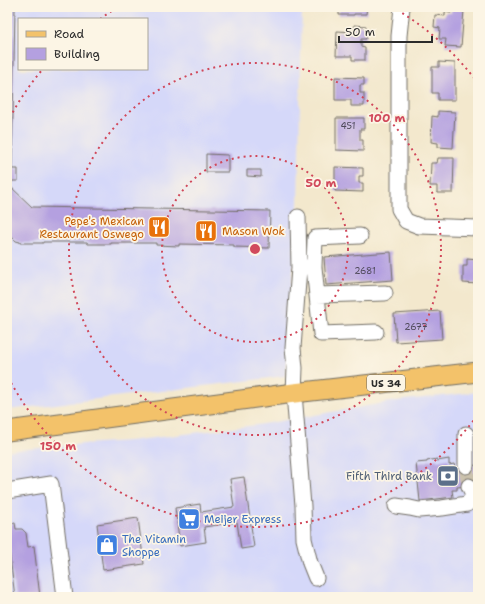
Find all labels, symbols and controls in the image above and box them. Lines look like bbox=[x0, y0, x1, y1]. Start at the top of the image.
legend bbox=[18, 18, 148, 70]
scale bar bbox=[339, 18, 432, 44]
text: 50 m bbox=[345, 24, 375, 40]
text: Road bbox=[54, 26, 85, 42]
text: Building bbox=[54, 46, 100, 62]
text: 100 m bbox=[369, 110, 406, 126]
house number: 451 bbox=[341, 120, 355, 132]
text: 50 m bbox=[306, 175, 337, 191]
place label: Pepe's Mexican Restaurant Oswego bbox=[39, 214, 144, 242]
restaurant icon: Pepe's Mexican Restaurant Oswego bbox=[146, 214, 172, 240]
restaurant icon: Mason Wok bbox=[193, 218, 219, 244]
place label: Mason Wok bbox=[222, 224, 285, 239]
centre of rings bbox=[248, 242, 262, 256]
house number: 2681 bbox=[354, 265, 376, 277]
house number: 2677 bbox=[404, 321, 428, 333]
road number: US 34 bbox=[367, 375, 405, 391]
text: 150 m bbox=[40, 438, 76, 454]
bank icon: Fifth Third Bank bbox=[435, 463, 461, 489]
place label: Fifth Third Bank bbox=[346, 469, 432, 484]
supermarket icon: Meijer Express bbox=[176, 506, 202, 532]
place label: Meijer Express bbox=[204, 512, 282, 527]
shop icon: The Vitamin Shoppe bbox=[94, 532, 120, 558]
place label: The Vitamin Shoppe bbox=[122, 532, 186, 560]

